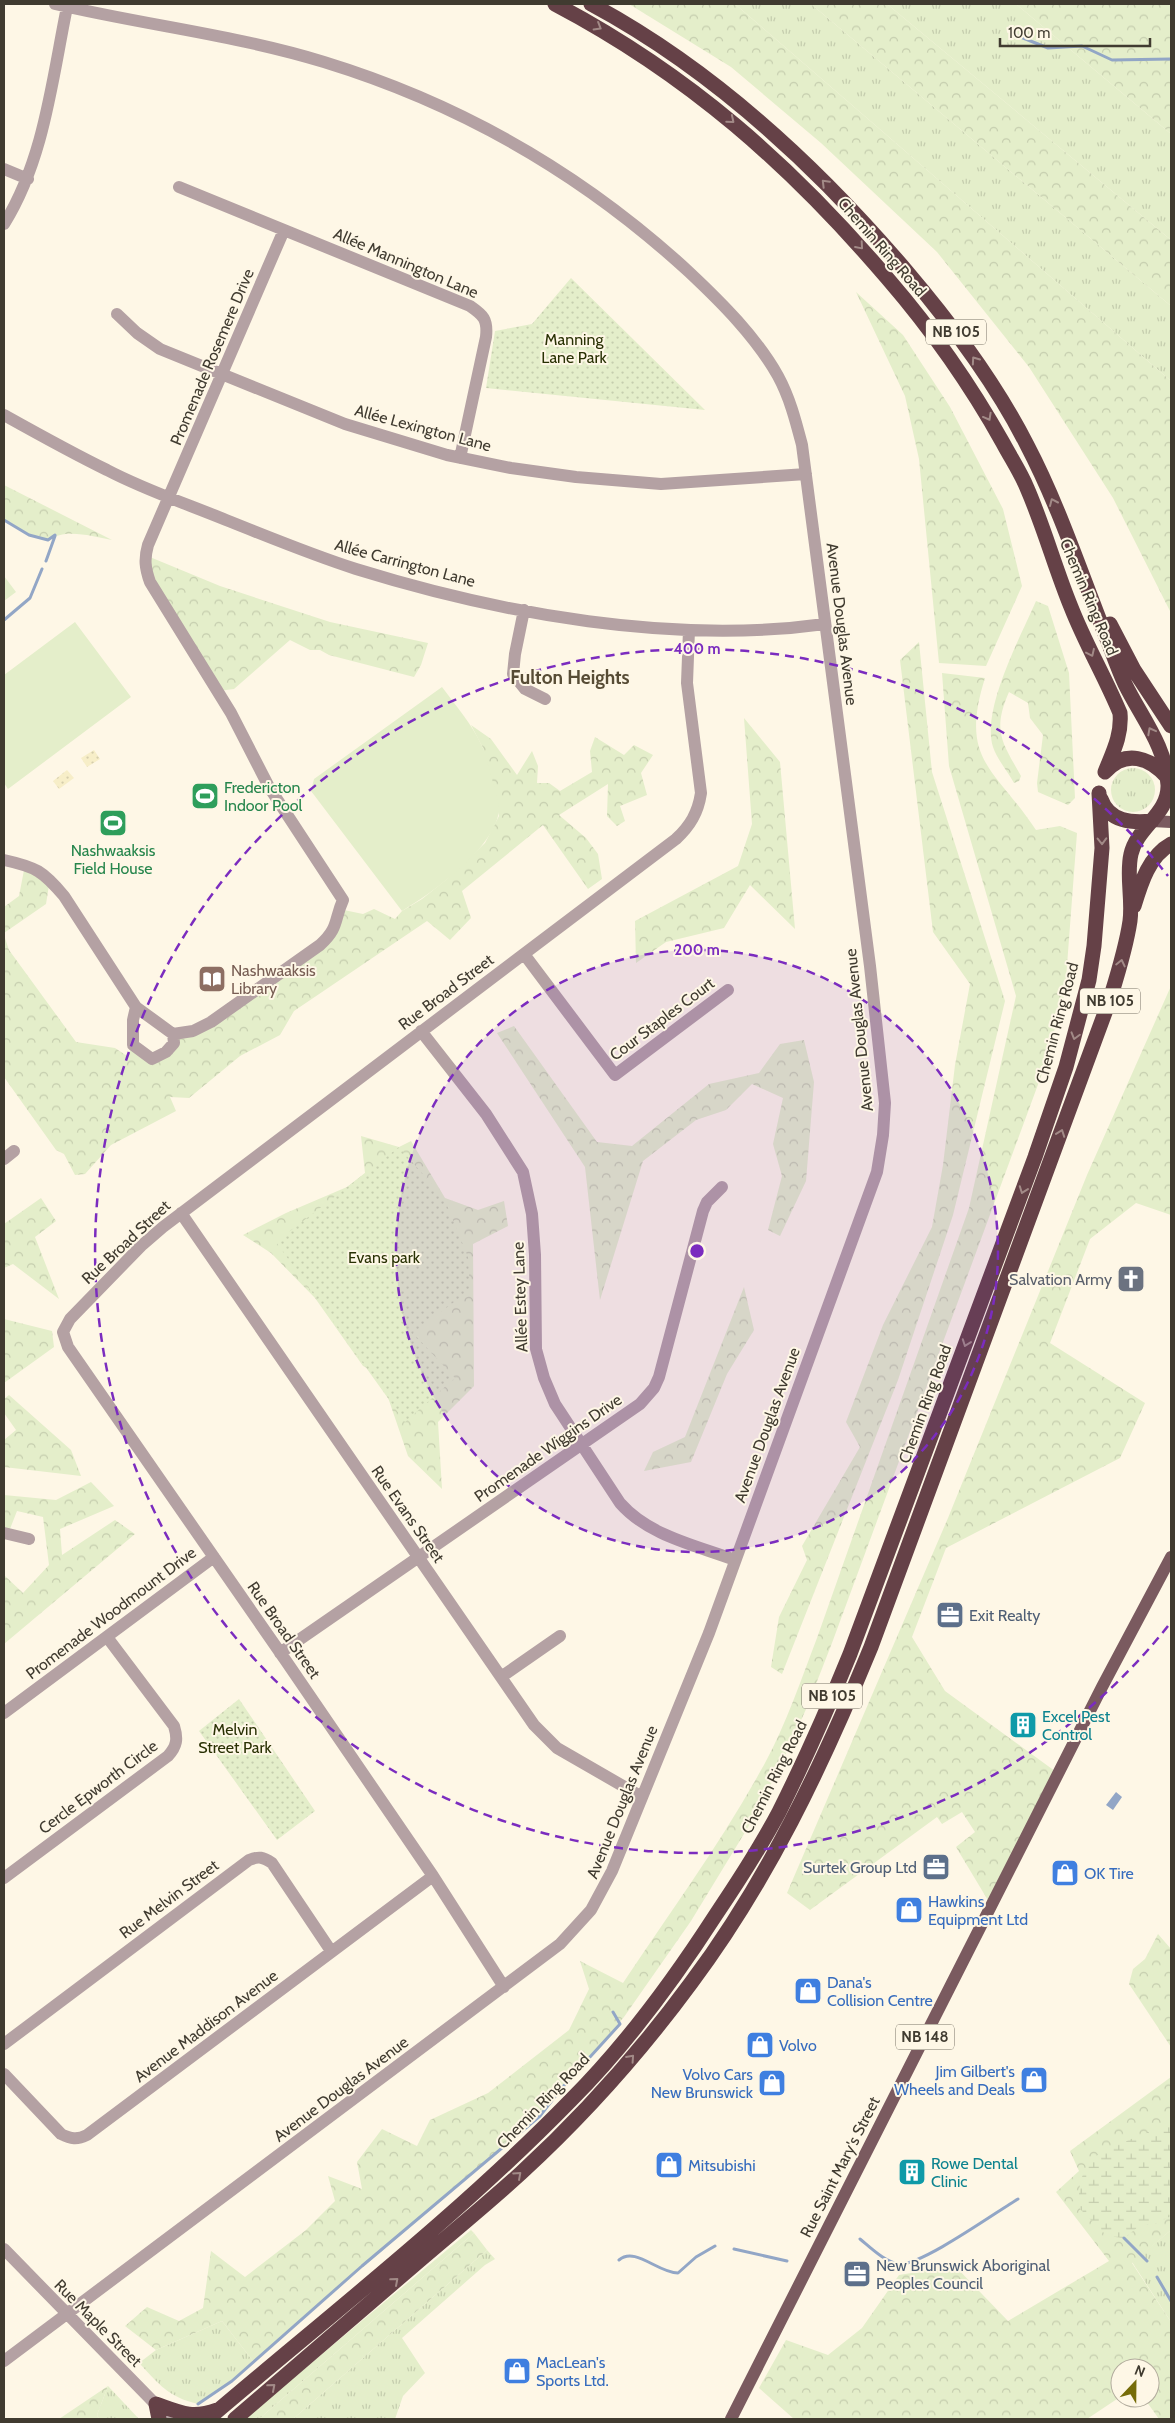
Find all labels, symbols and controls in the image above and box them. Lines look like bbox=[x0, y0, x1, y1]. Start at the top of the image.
scale bar bbox=[1000, 15, 1150, 47]
one-way arrow bbox=[592, 21, 601, 31]
text: 100 m bbox=[1008, 24, 1050, 42]
one-way arrow bbox=[725, 115, 734, 123]
one-way arrow bbox=[822, 179, 831, 188]
street label: Chemin Ring Road bbox=[834, 194, 930, 300]
street label: Allée Mannington Lane bbox=[331, 224, 481, 302]
one-way arrow bbox=[854, 240, 863, 249]
street label: Promenade Rosemere Drive bbox=[166, 266, 258, 448]
road number: NB 105 bbox=[926, 320, 986, 344]
park label: Manning Lane Park bbox=[541, 330, 607, 367]
one-way arrow bbox=[972, 356, 981, 365]
street label: Allée Lexington Lane bbox=[353, 401, 493, 455]
one-way arrow bbox=[982, 412, 992, 421]
one-way arrow bbox=[1049, 498, 1059, 507]
street label: Allée Carrington Lane bbox=[333, 535, 477, 591]
street label: Chemin Ring Road bbox=[1056, 536, 1122, 658]
street label: Avenue Douglas Avenue bbox=[823, 542, 861, 706]
text: 400 m bbox=[674, 640, 720, 658]
one-way arrow bbox=[1085, 648, 1096, 657]
district label: Fulton Heights bbox=[510, 666, 630, 689]
one-way arrow bbox=[1147, 728, 1157, 737]
place label: Fredericton Indoor Pool bbox=[224, 778, 303, 815]
sports icon: Fredericton Indoor Pool bbox=[190, 781, 220, 811]
sports icon: Nashwaaksis Field House bbox=[98, 808, 128, 838]
one-way arrow bbox=[1097, 838, 1107, 846]
place label: Nashwaaksis Field House bbox=[71, 841, 156, 878]
text: 200 m bbox=[674, 941, 720, 959]
street label: Avenue Douglas Avenue bbox=[841, 948, 877, 1112]
street label: Rue Broad Street bbox=[395, 950, 498, 1034]
one-way arrow bbox=[1115, 958, 1126, 967]
street label: Chemin Ring Road bbox=[1032, 960, 1082, 1086]
place label: Nashwaaksis Library bbox=[231, 961, 316, 998]
library icon: Nashwaaksis Library bbox=[197, 964, 227, 994]
street label: Cour Staples Court bbox=[606, 973, 718, 1064]
road number: NB 105 bbox=[1080, 988, 1140, 1014]
one-way arrow bbox=[1070, 1032, 1080, 1040]
one-way arrow bbox=[1055, 1129, 1065, 1137]
one-way arrow bbox=[1019, 1185, 1029, 1194]
street label: Rue Broad Street bbox=[78, 1196, 175, 1288]
street label: Allée Estey Lane bbox=[509, 1241, 531, 1353]
centre of rings bbox=[688, 1242, 706, 1260]
park label: Evans park bbox=[348, 1248, 421, 1267]
church icon: Salvation Army bbox=[1116, 1264, 1146, 1294]
place label: Salvation Army bbox=[1009, 1270, 1112, 1289]
one-way arrow bbox=[962, 1338, 972, 1346]
street label: Chemin Ring Road bbox=[895, 1342, 955, 1466]
street label: Avenue Douglas Avenue bbox=[730, 1345, 804, 1505]
street label: Promenade Wiggins Drive bbox=[471, 1390, 625, 1506]
street label: Rue Evans Street bbox=[368, 1462, 449, 1567]
street label: Promenade Woodmount Drive bbox=[22, 1543, 200, 1683]
street label: Rue Broad Street bbox=[244, 1578, 325, 1683]
office icon: Exit Realty bbox=[935, 1600, 965, 1630]
place label: Exit Realty bbox=[969, 1606, 1040, 1625]
road number: NB 105 bbox=[802, 1684, 862, 1708]
place label: Excel Pest Control bbox=[1042, 1707, 1111, 1744]
building icon: Excel Pest Control bbox=[1008, 1710, 1038, 1740]
street label: Chemin Ring Road bbox=[737, 1717, 811, 1837]
park label: Melvin Street Park bbox=[198, 1720, 273, 1757]
street label: Avenue Douglas Avenue bbox=[583, 1723, 661, 1881]
street label: Cercle Epworth Circle bbox=[35, 1736, 161, 1838]
office icon: Surtek Group Ltd bbox=[921, 1852, 951, 1882]
street label: Rue Melvin Street bbox=[116, 1855, 223, 1942]
place label: Surtek Group Ltd bbox=[803, 1858, 917, 1877]
shop icon: OK Tire bbox=[1050, 1858, 1080, 1888]
place label: OK Tire bbox=[1084, 1864, 1134, 1883]
place label: Hawkins Equipment Ltd bbox=[928, 1892, 1028, 1929]
shop icon: Hawkins Equipment Ltd bbox=[894, 1895, 924, 1925]
street label: Avenue Maddison Avenue bbox=[130, 1966, 282, 2086]
place label: Dana's Collision Centre bbox=[827, 1973, 933, 2010]
shop icon: Dana's Collision Centre bbox=[793, 1976, 823, 2006]
road number: NB 148 bbox=[896, 2024, 954, 2050]
shop icon: Volvo bbox=[745, 2030, 775, 2060]
street label: Avenue Douglas Avenue bbox=[270, 2032, 412, 2146]
place label: Volvo bbox=[779, 2036, 817, 2055]
street label: Chemin Ring Road bbox=[493, 2049, 593, 2153]
one-way arrow bbox=[625, 2054, 634, 2063]
place label: Jim Gilbert's Wheels and Deals bbox=[894, 2062, 1015, 2099]
place label: Volvo Cars New Brunswick bbox=[651, 2065, 754, 2102]
shop icon: Jim Gilbert's Wheels and Deals bbox=[1019, 2065, 1049, 2095]
shop icon: Volvo Cars New Brunswick bbox=[757, 2068, 787, 2098]
street label: Rue Saint Mary's Street bbox=[796, 2093, 884, 2241]
shop icon: Mitsubishi bbox=[654, 2150, 684, 2180]
place label: Rowe Dental Clinic bbox=[931, 2154, 1018, 2191]
place label: Mitsubishi bbox=[688, 2156, 756, 2175]
building icon: Rowe Dental Clinic bbox=[897, 2157, 927, 2187]
one-way arrow bbox=[513, 2172, 522, 2181]
place label: New Brunswick Aboriginal Peoples Council bbox=[876, 2256, 1050, 2293]
office icon: New Brunswick Aboriginal Peoples Council bbox=[842, 2259, 872, 2289]
street label: Rue Maple Street bbox=[50, 2275, 146, 2371]
one-way arrow bbox=[390, 2278, 399, 2287]
place label: MacLean's Sports Ltd. bbox=[536, 2353, 609, 2390]
shop icon: MacLean's Sports Ltd. bbox=[502, 2356, 532, 2386]
north arrow bbox=[1110, 2358, 1160, 2408]
text: N bbox=[1132, 2361, 1148, 2381]
one-way arrow bbox=[267, 2384, 276, 2393]

